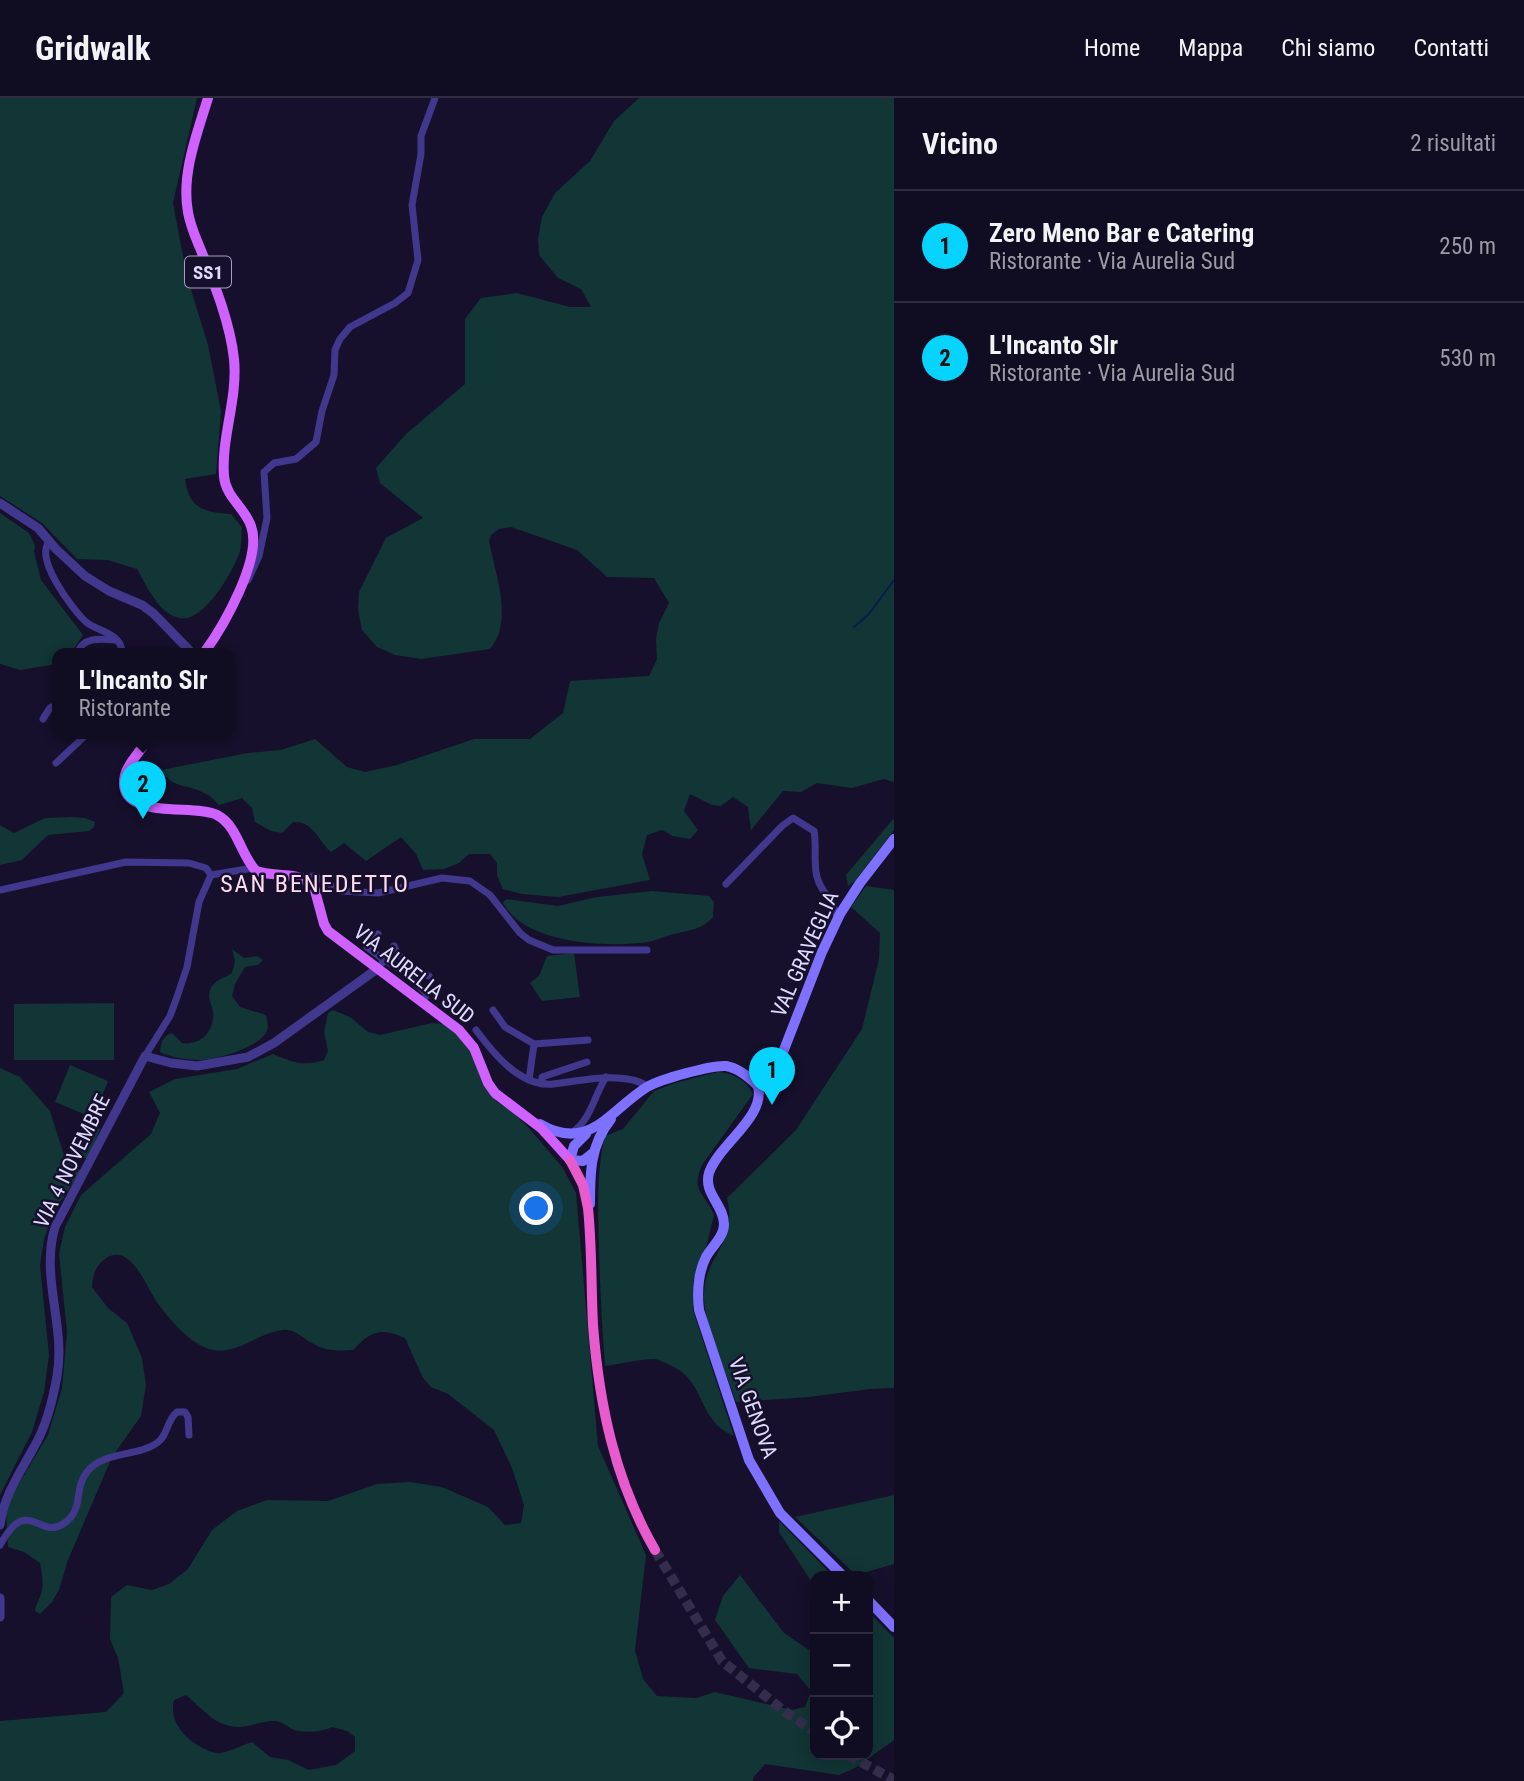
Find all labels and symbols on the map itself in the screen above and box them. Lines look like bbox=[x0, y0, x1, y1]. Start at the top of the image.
road number: SS1 bbox=[185, 256, 231, 288]
pin: 2 bbox=[120, 761, 166, 819]
district label: SAN BENEDETTO bbox=[220, 870, 410, 898]
street label: VAL GRAVEGLIA bbox=[767, 888, 843, 1020]
street label: VIA AURELIA SUD bbox=[349, 919, 479, 1029]
pin: 1 bbox=[749, 1047, 795, 1105]
street label: VIA 4 NOVEMBRE bbox=[29, 1090, 115, 1232]
your location bbox=[519, 1191, 553, 1225]
street label: VIA GENOVA bbox=[724, 1354, 782, 1462]

